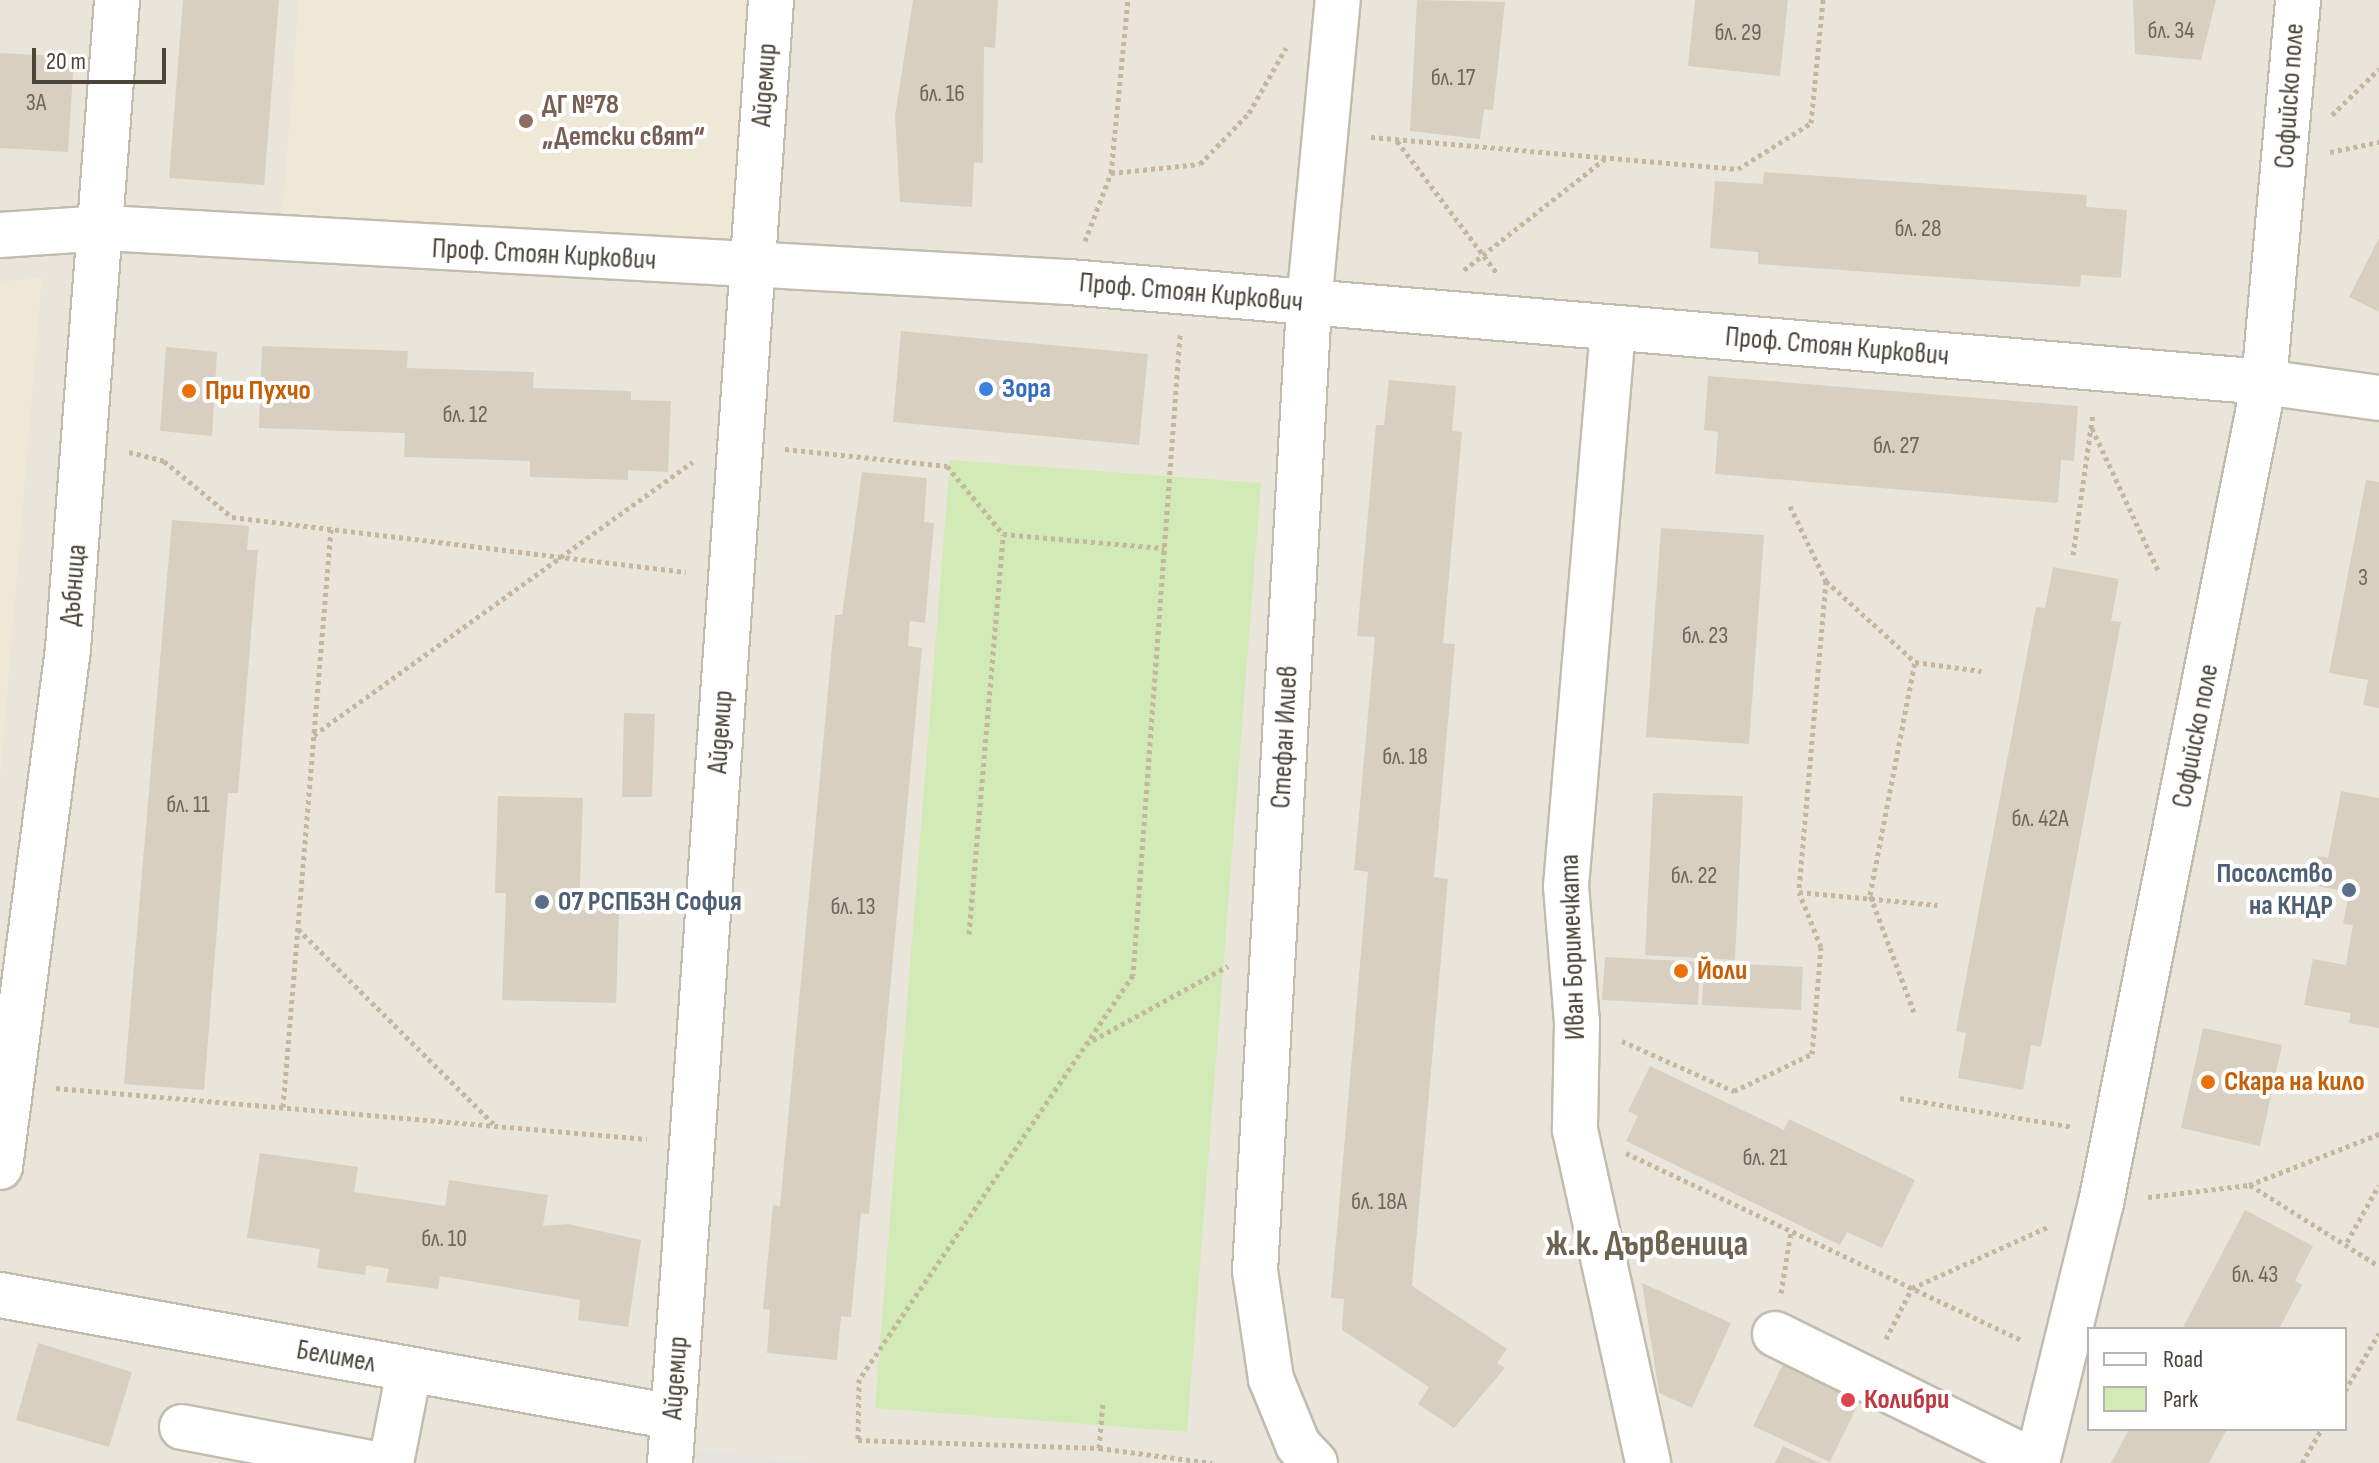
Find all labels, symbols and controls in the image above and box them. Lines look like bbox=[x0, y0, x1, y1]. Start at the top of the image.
house number: бл. 34 bbox=[2148, 17, 2194, 45]
house number: бл. 29 bbox=[1714, 19, 1762, 47]
street label: Софийско поле bbox=[2268, 22, 2312, 170]
scale bar bbox=[36, 32, 170, 82]
street label: Айдемир bbox=[745, 42, 785, 128]
text: 20 m bbox=[46, 47, 86, 76]
house number: бл. 17 bbox=[1431, 64, 1475, 92]
house number: бл. 16 bbox=[919, 80, 965, 108]
place label: ДГ №78 „Детски свят“ bbox=[542, 88, 705, 154]
house number: 3А bbox=[26, 89, 46, 117]
marker: ДГ №78 „Детски свят“ bbox=[517, 112, 535, 130]
house number: бл. 28 bbox=[1894, 215, 1942, 243]
street label: Проф. Стоян Киркович bbox=[431, 232, 657, 278]
street label: Проф. Стоян Киркович bbox=[1078, 266, 1304, 320]
street label: Проф. Стоян Киркович bbox=[1724, 320, 1950, 374]
place label: Зора bbox=[1002, 372, 1051, 406]
place label: При Пухчо bbox=[205, 374, 311, 408]
marker: Зора bbox=[977, 380, 995, 398]
marker: При Пухчо bbox=[180, 382, 198, 400]
house number: бл. 12 bbox=[442, 401, 488, 429]
house number: бл. 27 bbox=[1873, 432, 1919, 460]
street label: Дъбница bbox=[54, 543, 94, 627]
house number: 3 bbox=[2358, 564, 2368, 592]
house number: бл. 23 bbox=[1682, 622, 1728, 650]
street label: Софийско поле bbox=[2166, 661, 2226, 811]
street label: Стефан Илиев bbox=[1264, 665, 1306, 809]
street label: Айдемир bbox=[701, 689, 741, 775]
house number: бл. 18 bbox=[1382, 743, 1428, 771]
house number: бл. 11 bbox=[166, 791, 210, 819]
house number: бл. 42А bbox=[2012, 805, 2068, 833]
street label: Иван Боримечката bbox=[1553, 853, 1593, 1041]
place label: Посолство на КНДР bbox=[2216, 857, 2333, 923]
house number: бл. 22 bbox=[1671, 862, 1717, 890]
marker: Посолство на КНДР bbox=[2340, 881, 2358, 899]
place label: 07 РСПБЗН София bbox=[558, 885, 742, 919]
marker: 07 РСПБЗН София bbox=[533, 893, 551, 911]
house number: бл. 13 bbox=[830, 893, 876, 921]
place label: Йоли bbox=[1697, 954, 1747, 988]
marker: Йоли bbox=[1672, 962, 1690, 980]
place label: Скара на кило bbox=[2224, 1065, 2365, 1099]
marker: Скара на кило bbox=[2199, 1073, 2217, 1091]
house number: бл. 21 bbox=[1743, 1144, 1787, 1172]
house number: бл. 18А bbox=[1351, 1188, 1407, 1216]
district label: ж.к. Дървеница bbox=[1546, 1223, 1748, 1267]
house number: бл. 10 bbox=[421, 1225, 467, 1253]
house number: бл. 43 bbox=[2232, 1261, 2278, 1289]
legend bbox=[2087, 1327, 2347, 1431]
street label: Белимел bbox=[294, 1334, 378, 1380]
street label: Айдемир bbox=[656, 1335, 696, 1421]
text: Road bbox=[2163, 1345, 2203, 1374]
place label: Колибри bbox=[1864, 1383, 1949, 1417]
text: Park bbox=[2163, 1385, 2198, 1414]
marker: Колибри bbox=[1839, 1391, 1857, 1409]

